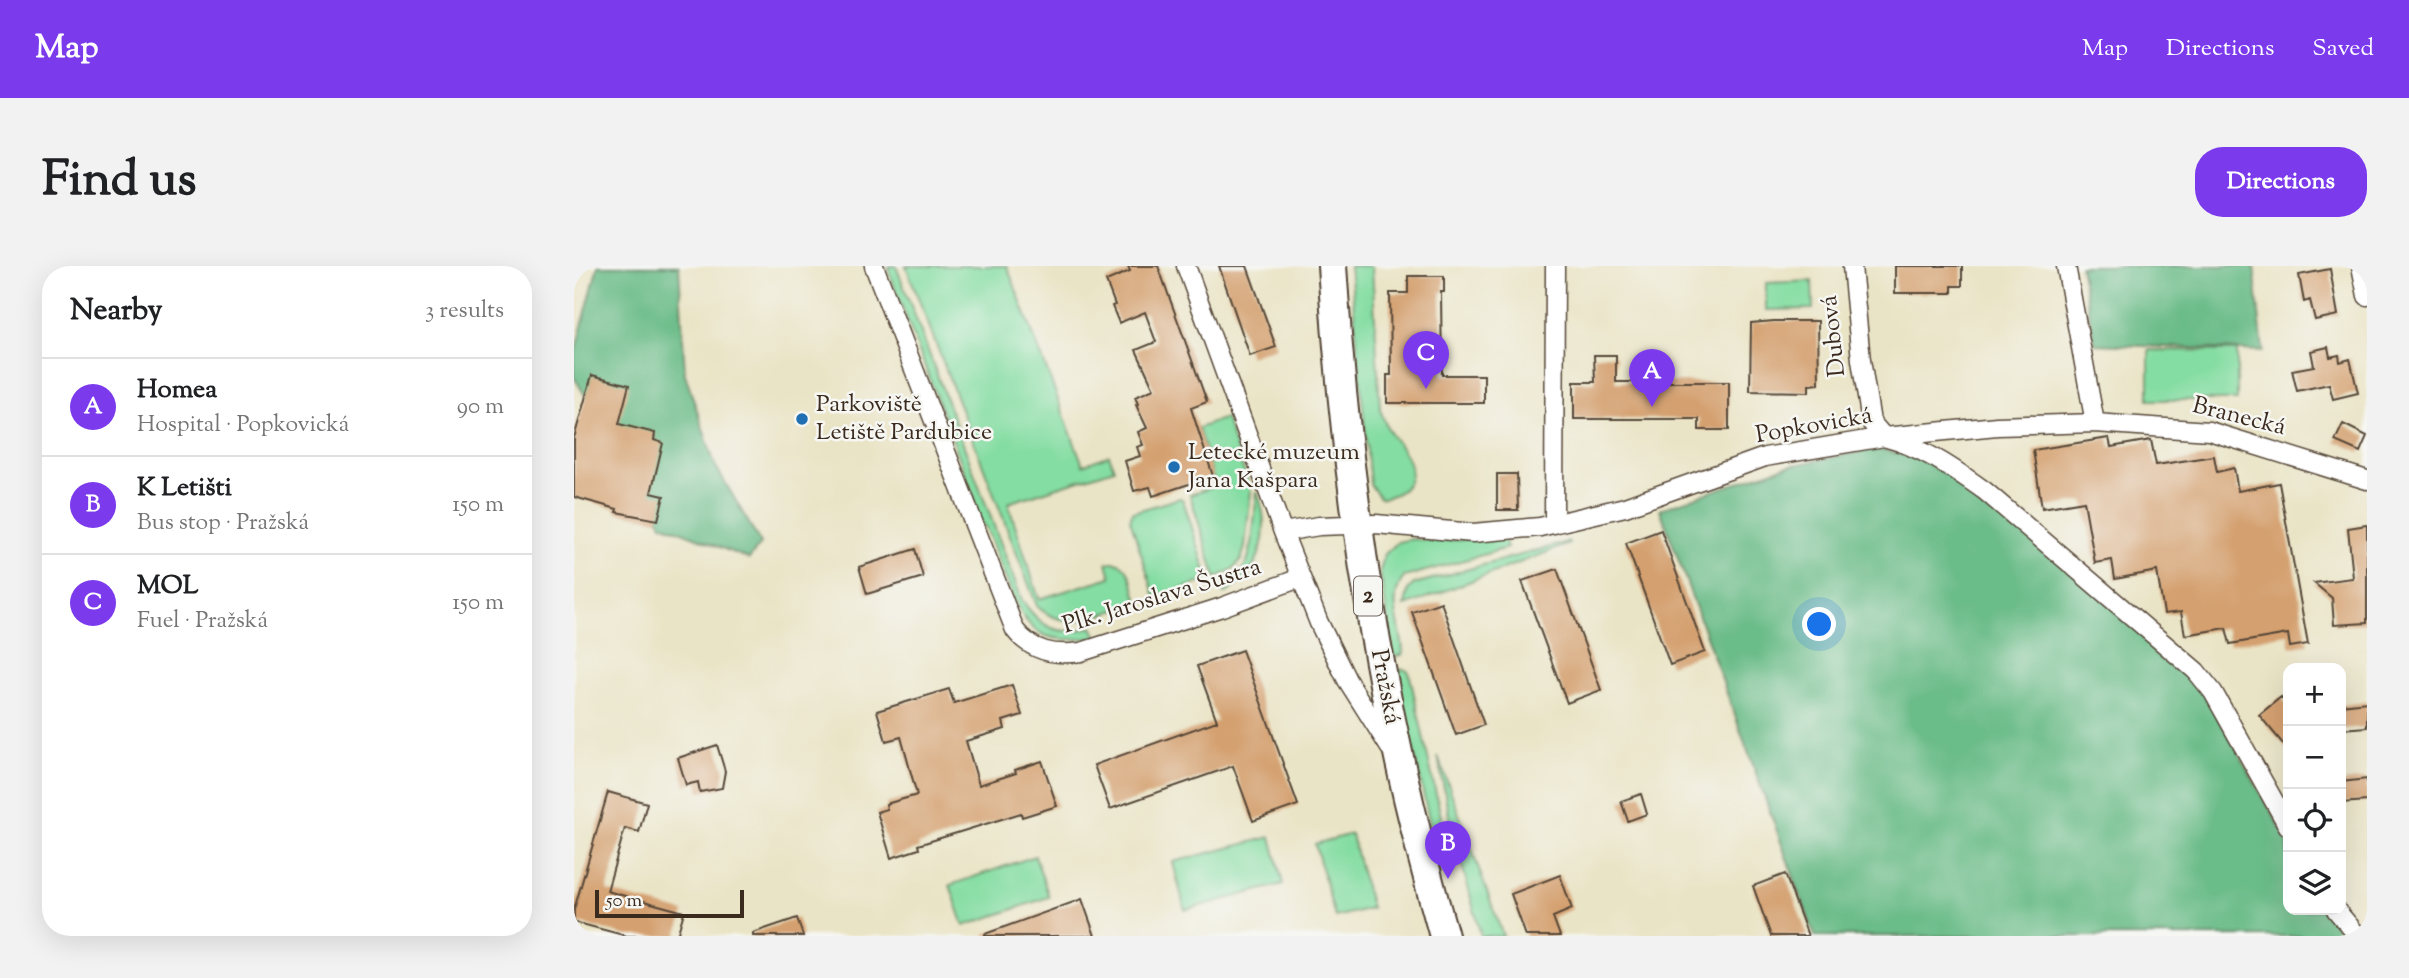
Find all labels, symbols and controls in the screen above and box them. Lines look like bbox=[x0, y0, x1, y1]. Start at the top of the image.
text: Map bbox=[35, 25, 99, 73]
text: Map bbox=[2082, 32, 2128, 66]
text: Directions bbox=[2166, 32, 2274, 66]
text: Saved bbox=[2312, 32, 2374, 66]
text: Find us bbox=[42, 147, 196, 217]
button: Directions bbox=[2195, 147, 2367, 217]
text: Nearby bbox=[70, 290, 162, 333]
street label: Dubová bbox=[1813, 294, 1855, 378]
text: 3 results bbox=[425, 295, 504, 328]
pin: C bbox=[1403, 331, 1449, 389]
pin: A bbox=[1629, 349, 1675, 407]
text: Homea bbox=[137, 372, 217, 409]
place label: Parkoviště Letiště Pardubice bbox=[816, 388, 992, 450]
street label: Branecká bbox=[2189, 389, 2289, 445]
text: A bbox=[84, 391, 102, 424]
text: 90 m bbox=[457, 391, 504, 424]
street label: Popkovická bbox=[1753, 399, 1875, 453]
text: Hospital · Popkovická bbox=[137, 409, 349, 442]
marker: Parkoviště Letiště Pardubice bbox=[794, 411, 810, 427]
place label: Letecké muzeum Jana Kašpara bbox=[1186, 436, 1360, 498]
marker: Letecké muzeum Jana Kašpara bbox=[1166, 459, 1182, 475]
text: K Letišti bbox=[137, 470, 232, 507]
text: B bbox=[86, 489, 100, 522]
text: 150 m bbox=[452, 489, 504, 522]
text: Bus stop · Pražská bbox=[137, 507, 309, 540]
street label: Plk. Jaroslava Šustra bbox=[1059, 551, 1265, 643]
text: MOL bbox=[137, 568, 198, 605]
road number: 2 bbox=[1354, 576, 1382, 616]
text: C bbox=[84, 587, 102, 620]
text: 150 m bbox=[452, 587, 504, 620]
text: Fuel · Pražská bbox=[137, 605, 268, 638]
your location bbox=[1802, 607, 1836, 641]
street label: Pražská bbox=[1361, 646, 1409, 728]
map controls bbox=[2283, 663, 2346, 915]
button: + bbox=[2283, 663, 2346, 726]
button: − bbox=[2283, 726, 2346, 789]
button: locate bbox=[2283, 789, 2346, 852]
pin: B bbox=[1425, 821, 1471, 879]
button: layers bbox=[2283, 852, 2346, 915]
scale bar bbox=[595, 887, 744, 919]
text: 50 m bbox=[606, 888, 642, 915]

